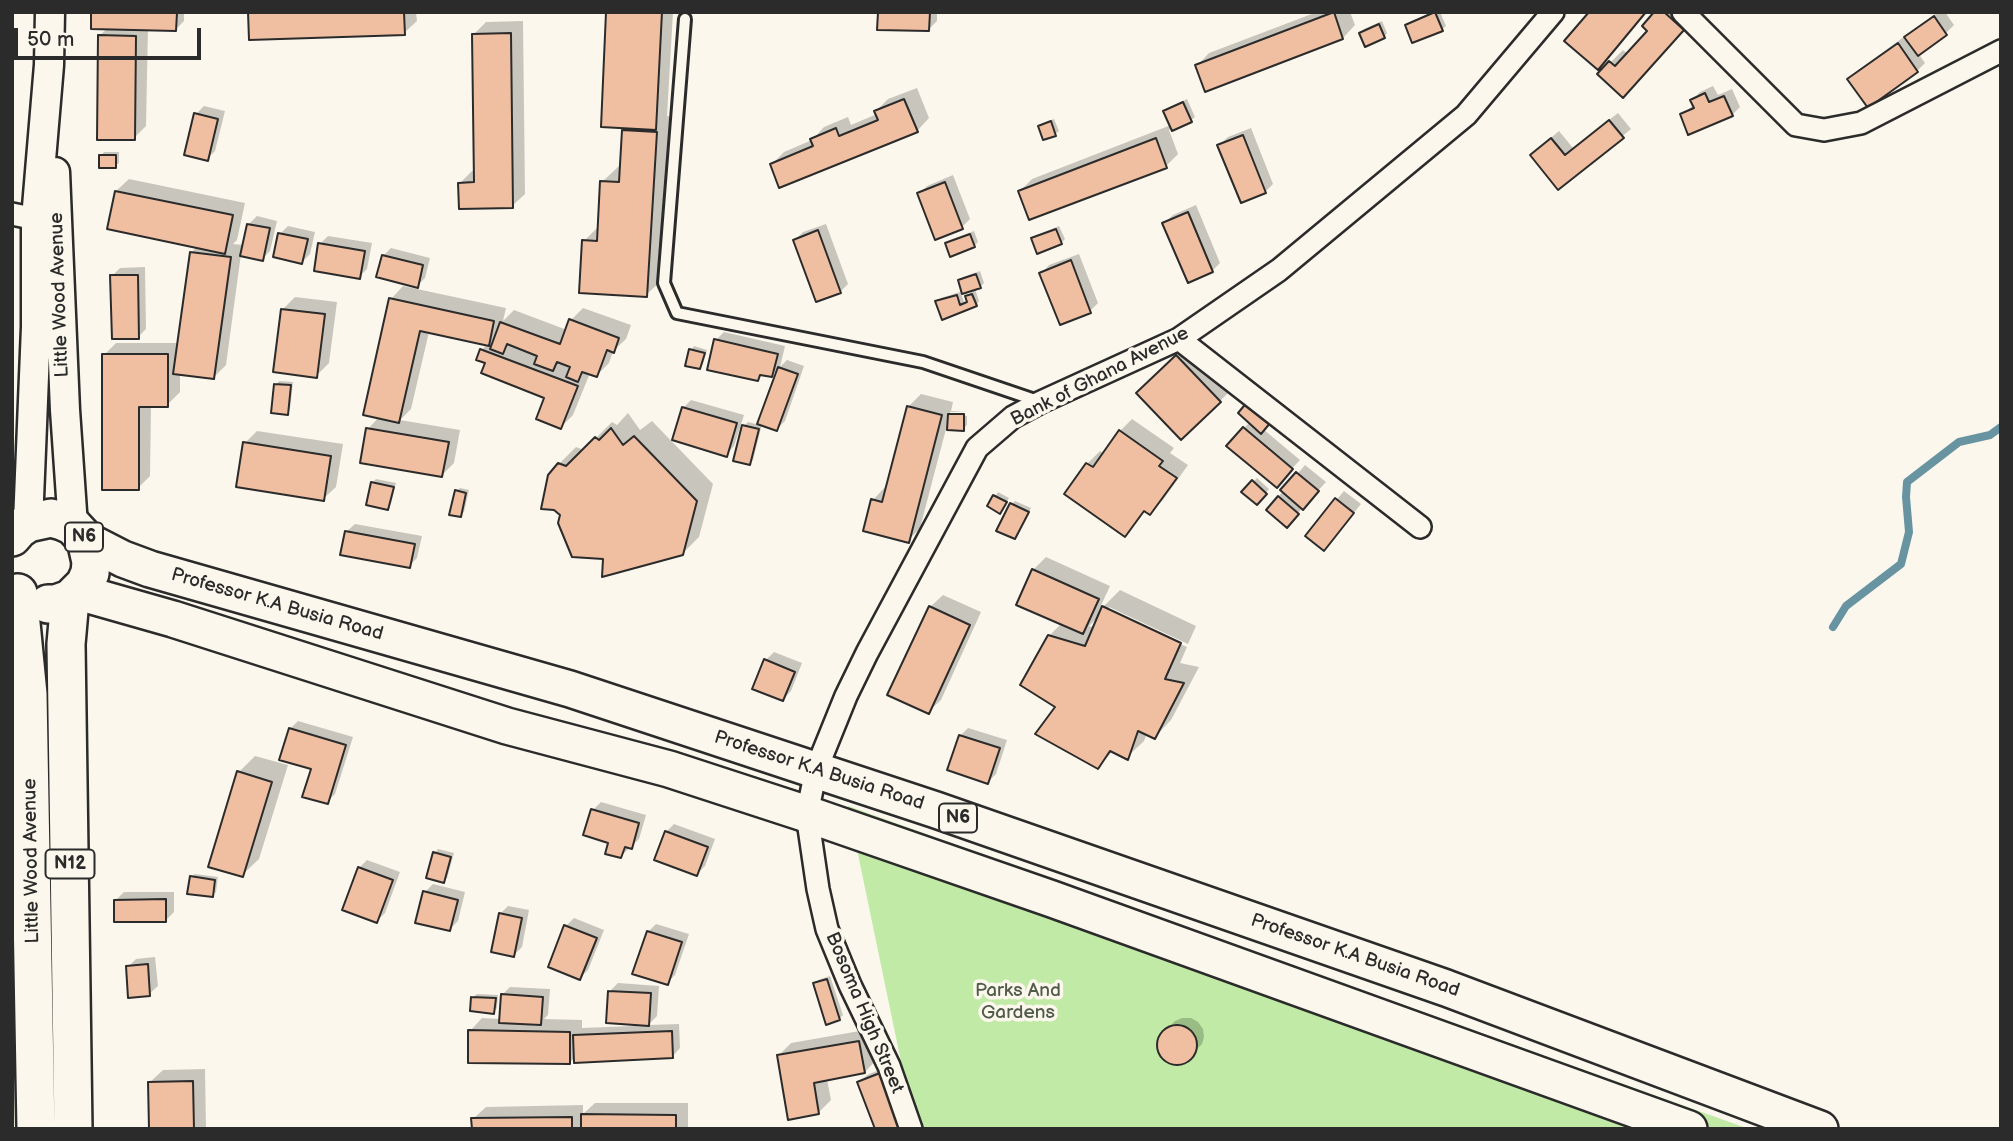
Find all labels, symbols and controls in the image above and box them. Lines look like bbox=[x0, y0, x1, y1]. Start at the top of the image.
scale bar bbox=[18, 14, 205, 58]
text: 50 m bbox=[27, 27, 74, 52]
street label: Little Wood Avenue bbox=[46, 212, 74, 378]
street label: Bank of Ghana Avenue bbox=[1007, 322, 1193, 432]
road number: N6 bbox=[65, 522, 103, 552]
street label: Professor K.A Busia Road bbox=[168, 564, 386, 646]
street label: Professor K.A Busia Road bbox=[711, 726, 927, 816]
street label: Little Wood Avenue bbox=[19, 778, 45, 944]
road number: N6 bbox=[939, 804, 977, 832]
road number: N12 bbox=[46, 850, 94, 878]
street label: Professor K.A Busia Road bbox=[1248, 910, 1462, 1002]
street label: Bosoma High Street bbox=[820, 929, 908, 1097]
park label: Parks And Gardens bbox=[975, 980, 1061, 1024]

